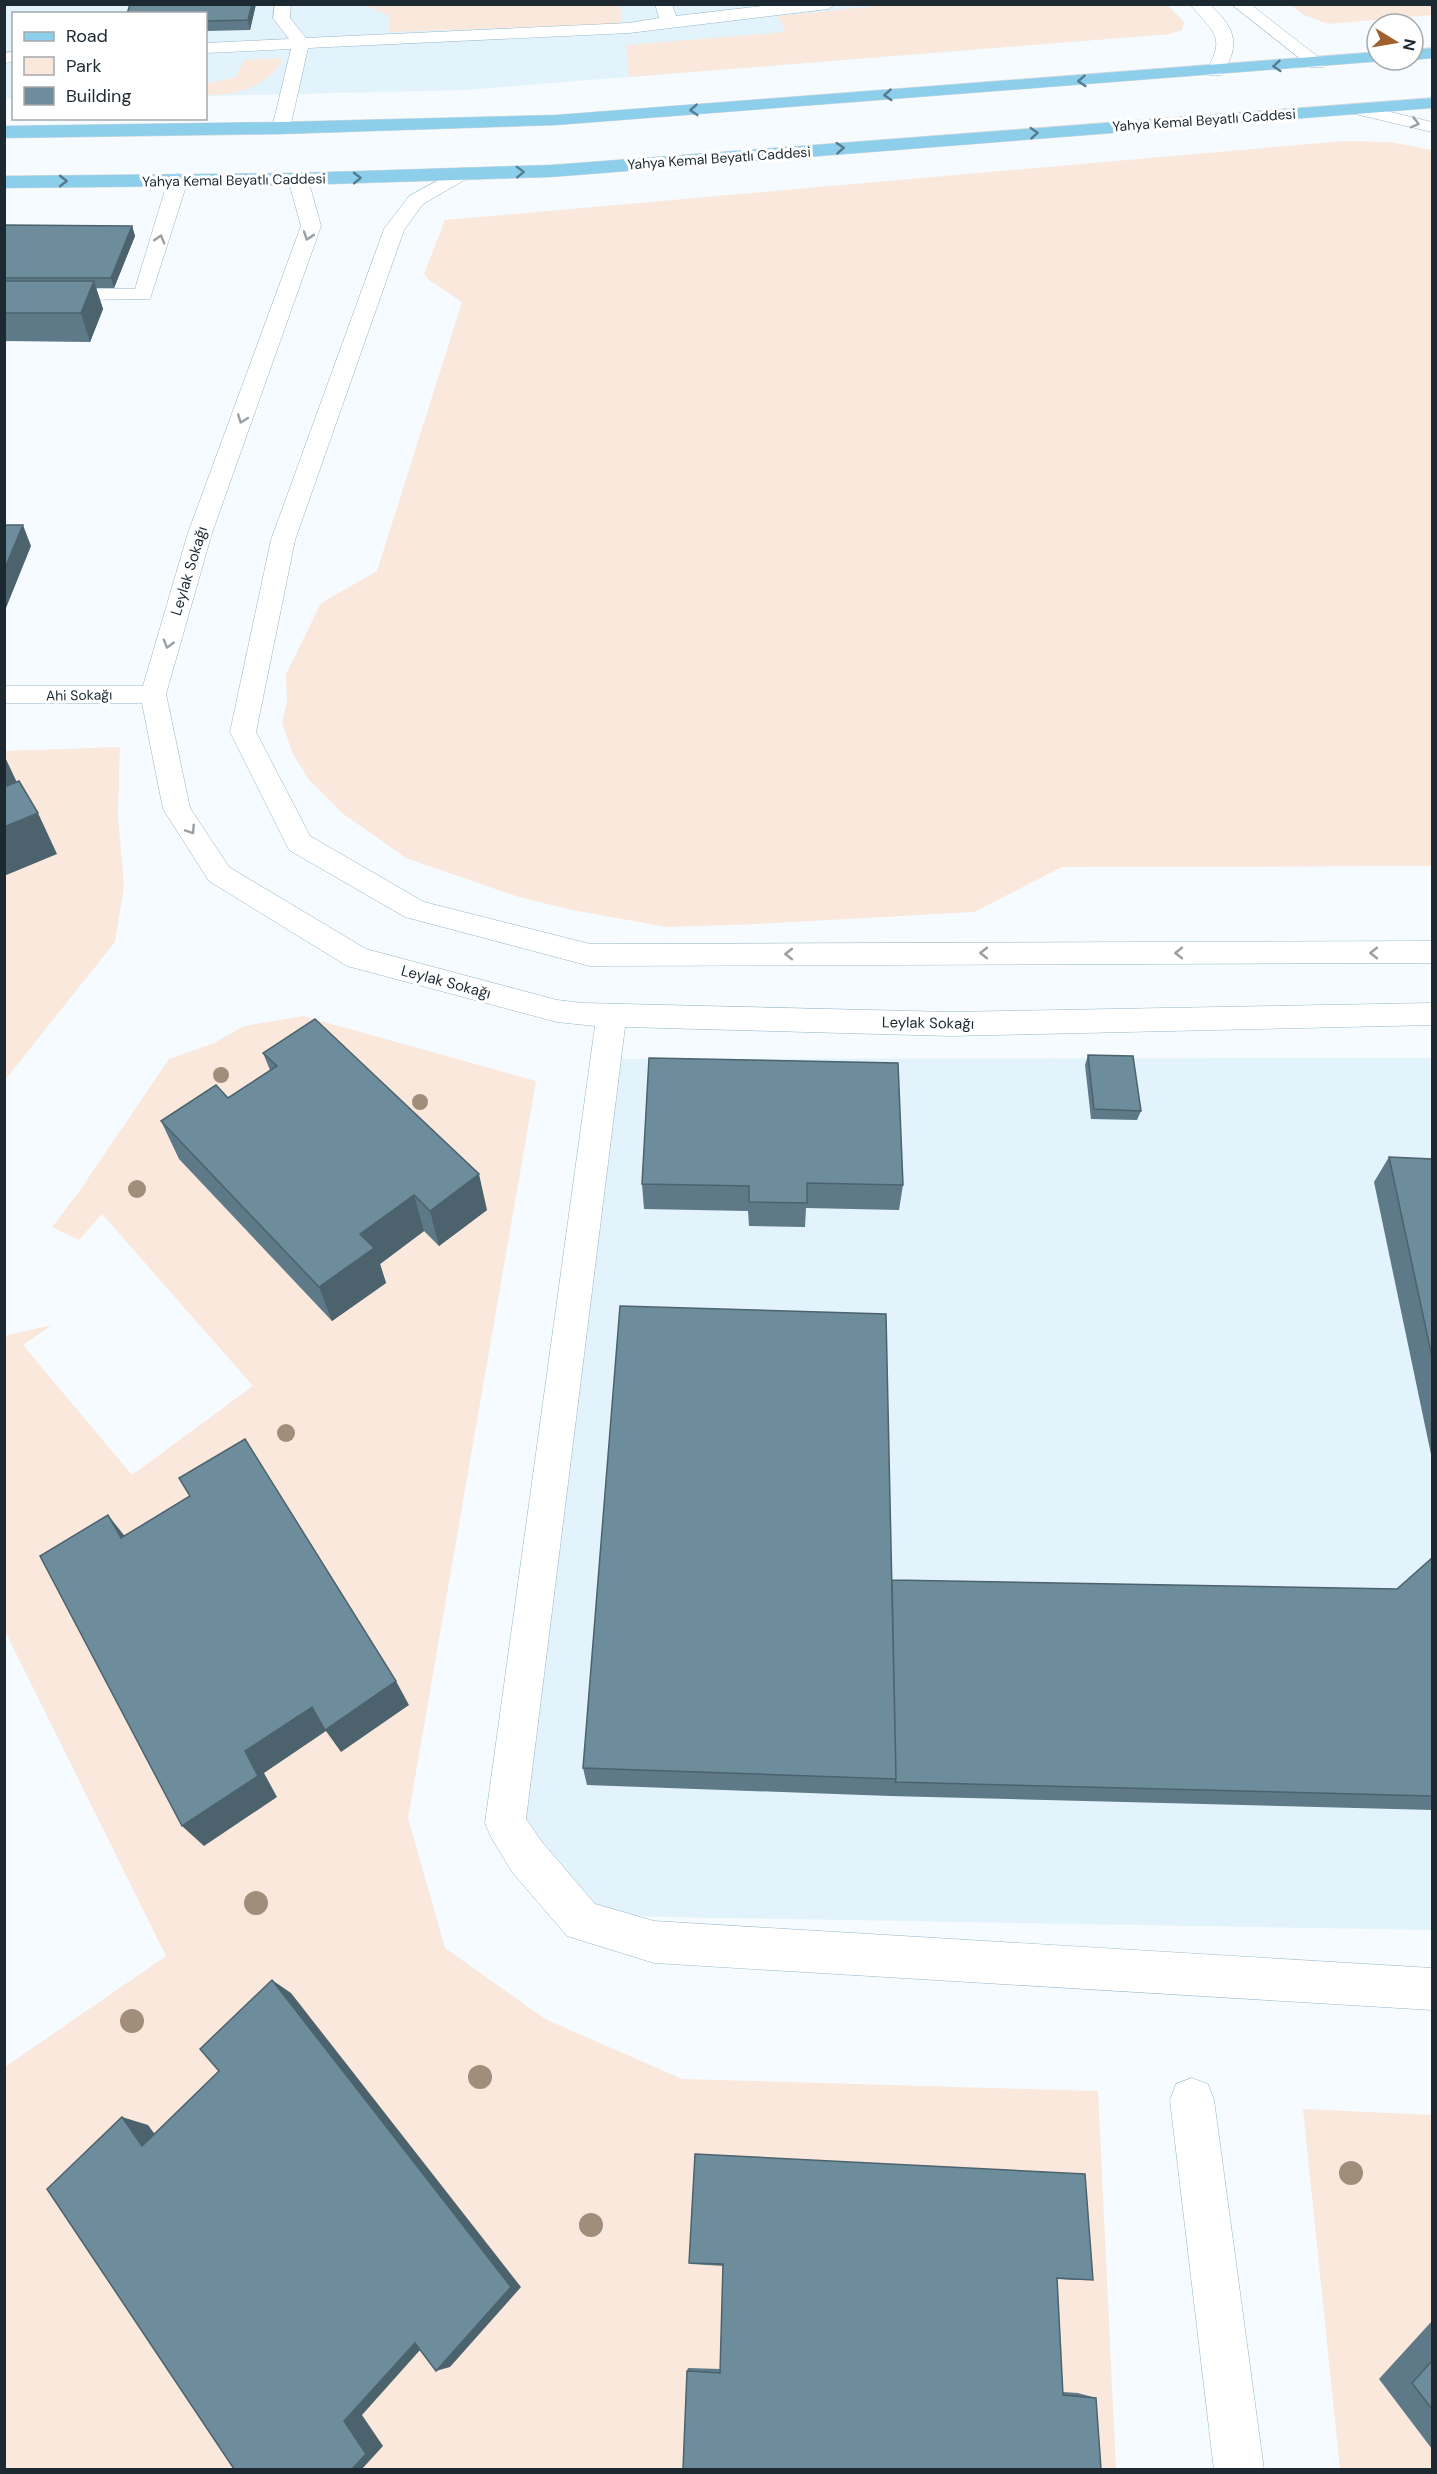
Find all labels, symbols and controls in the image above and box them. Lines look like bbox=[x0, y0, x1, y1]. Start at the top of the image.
legend bbox=[12, 12, 207, 120]
north arrow bbox=[1365, 12, 1425, 72]
text: Road bbox=[66, 24, 108, 48]
text: N bbox=[1398, 37, 1421, 52]
text: Park bbox=[66, 54, 102, 78]
one-way arrow bbox=[1272, 59, 1281, 72]
one-way arrow bbox=[1078, 74, 1087, 87]
text: Building bbox=[66, 84, 131, 108]
one-way arrow bbox=[883, 89, 892, 102]
one-way arrow bbox=[689, 103, 698, 116]
street label: Yahya Kemal Beyatlı Caddesi bbox=[1112, 105, 1296, 135]
one-way arrow bbox=[1410, 115, 1420, 128]
one-way arrow bbox=[1030, 127, 1039, 140]
one-way arrow bbox=[835, 142, 844, 155]
street label: Yahya Kemal Beyatlı Caddesi bbox=[627, 143, 811, 173]
one-way arrow bbox=[515, 165, 524, 178]
street label: Yahya Kemal Beyatlı Caddesi bbox=[142, 169, 326, 191]
one-way arrow bbox=[352, 172, 361, 184]
one-way arrow bbox=[58, 175, 67, 188]
one-way arrow bbox=[302, 230, 315, 240]
one-way arrow bbox=[153, 234, 165, 245]
one-way arrow bbox=[236, 413, 249, 424]
street label: Leylak Sokağı bbox=[166, 524, 212, 618]
one-way arrow bbox=[163, 638, 175, 649]
street label: Ahi Sokağı bbox=[46, 685, 112, 705]
one-way arrow bbox=[184, 823, 195, 834]
one-way arrow bbox=[980, 947, 989, 959]
one-way arrow bbox=[1175, 947, 1184, 959]
one-way arrow bbox=[1370, 947, 1379, 959]
one-way arrow bbox=[785, 948, 794, 960]
street label: Leylak Sokağı bbox=[399, 960, 493, 1004]
street label: Leylak Sokağı bbox=[882, 1012, 974, 1034]

